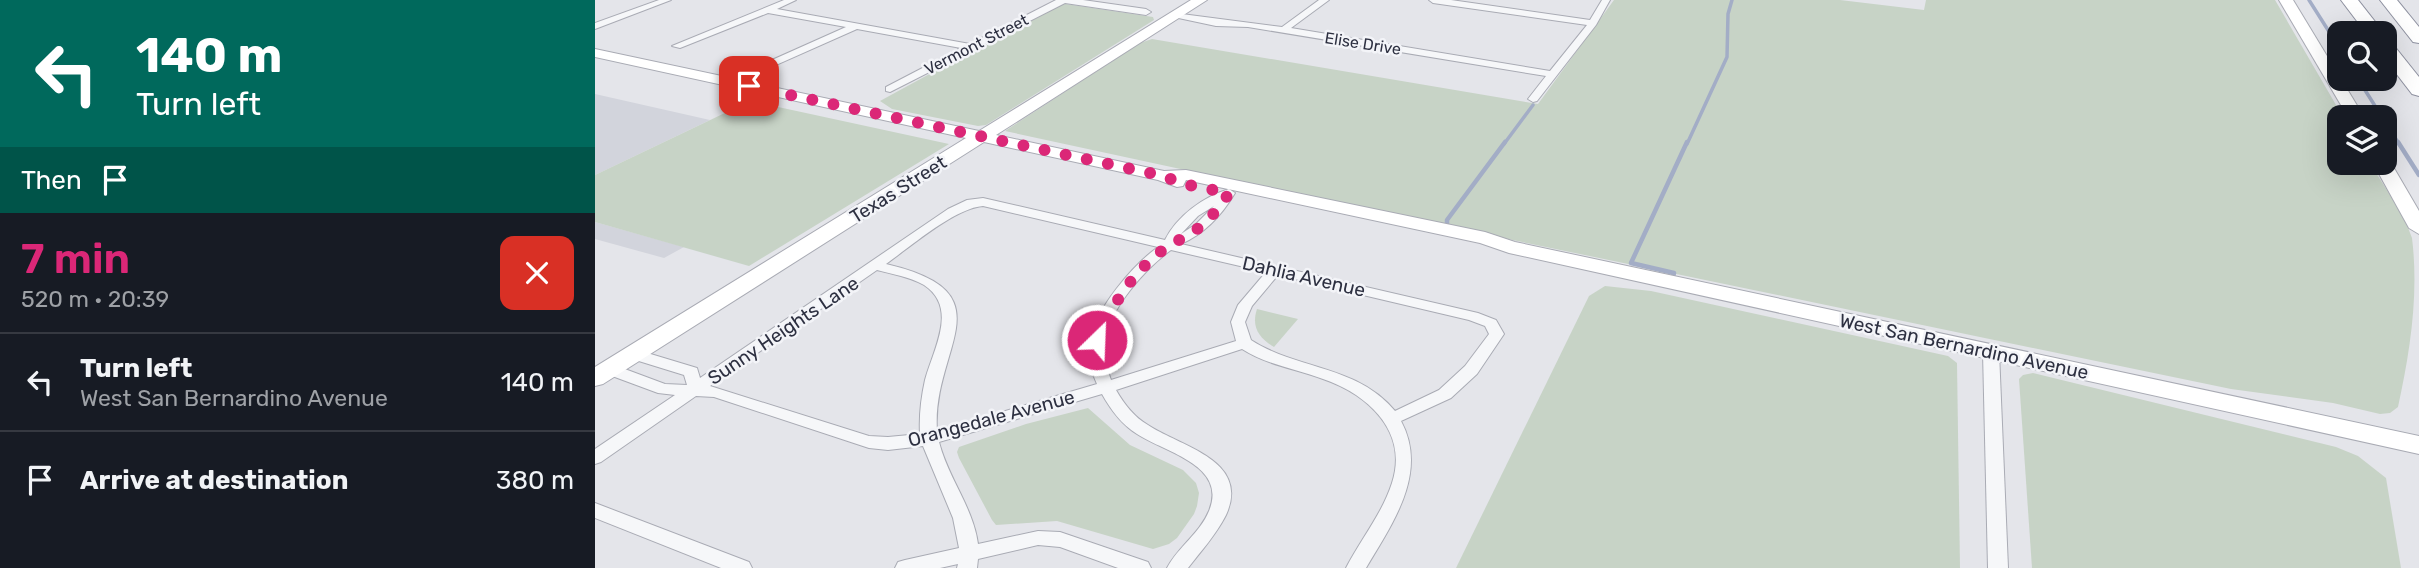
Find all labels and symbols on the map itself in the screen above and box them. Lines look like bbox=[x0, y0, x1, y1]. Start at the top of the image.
street label: Vermont Street bbox=[921, 10, 1031, 79]
street label: Elise Drive bbox=[1323, 28, 1402, 59]
pin bbox=[719, 56, 779, 116]
street label: Texas Street bbox=[846, 150, 951, 228]
street label: Dahlia Avenue bbox=[1240, 251, 1368, 302]
street label: Sunny Heights Lane bbox=[703, 271, 863, 390]
position arrow bbox=[1060, 303, 1134, 377]
street label: West San Bernardino Avenue bbox=[1837, 309, 2091, 384]
street label: Orangedale Avenue bbox=[905, 385, 1077, 452]

